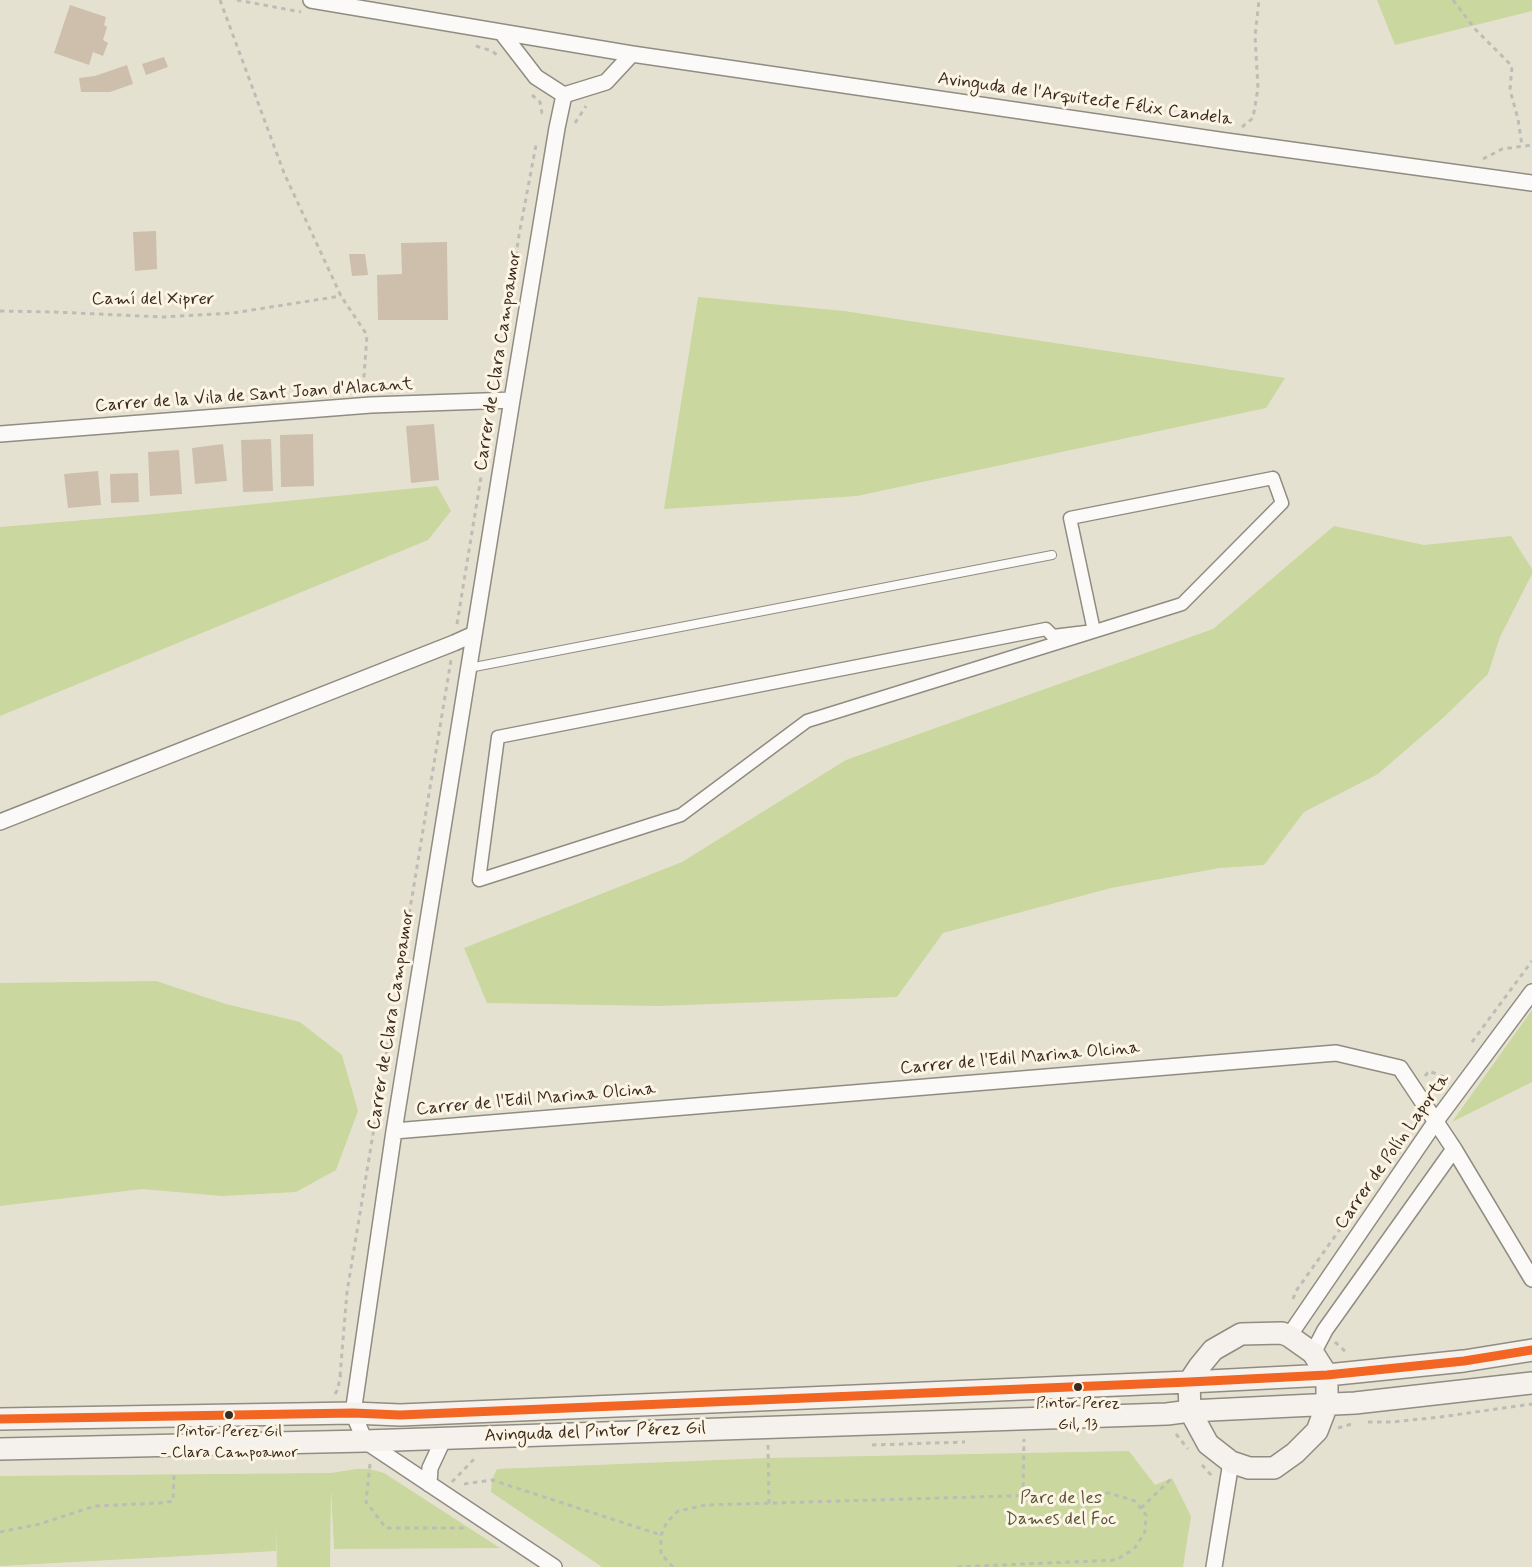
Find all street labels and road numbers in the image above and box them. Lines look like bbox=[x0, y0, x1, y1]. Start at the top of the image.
street label: Avinguda de l'Arquitecte Félix Candela bbox=[936, 69, 1234, 131]
street label: Carrer de Clara Campoamor bbox=[471, 250, 527, 472]
street label: Camí del Xiprer bbox=[92, 289, 214, 311]
street label: Carrer de la Vila de Sant Joan d'Alacant bbox=[94, 374, 414, 418]
street label: Carrer de Clara Campoamor bbox=[364, 909, 420, 1131]
street label: Carrer de l'Edil Marina Olcina bbox=[899, 1038, 1141, 1080]
street label: Carrer de Polín Laporta bbox=[1331, 1070, 1455, 1234]
street label: Carrer de l'Edil Marina Olcina bbox=[415, 1079, 657, 1121]
street label: Avinguda del Pintor Pérez Gil bbox=[484, 1418, 706, 1448]

